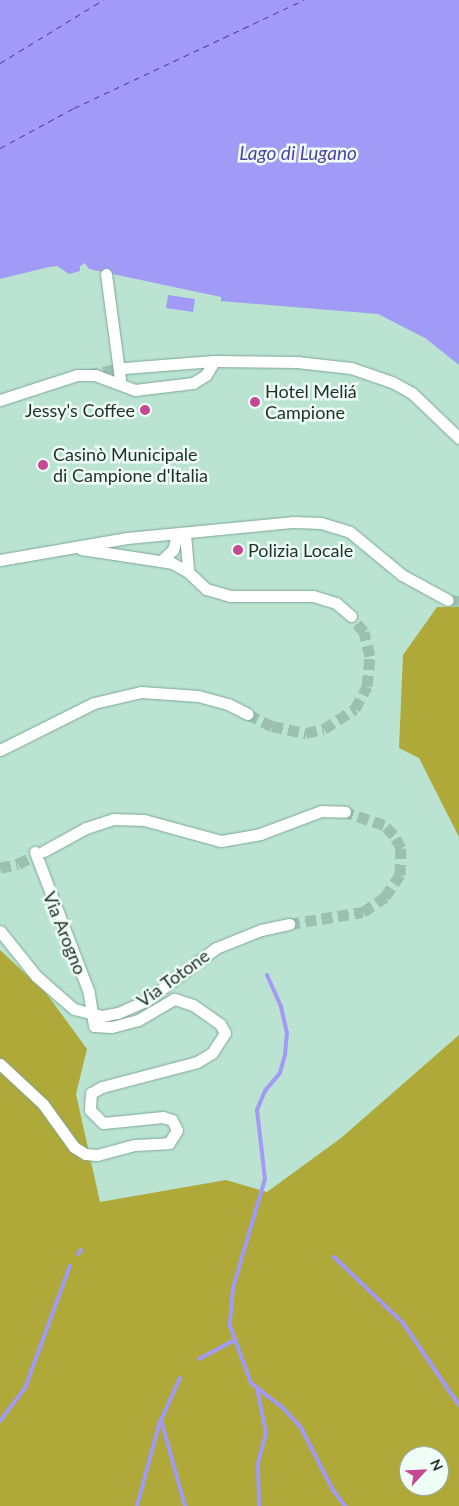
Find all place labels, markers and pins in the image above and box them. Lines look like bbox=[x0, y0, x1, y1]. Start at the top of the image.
place label: Hotel Meliá Campione bbox=[265, 381, 357, 424]
marker: Hotel Meliá Campione bbox=[249, 396, 261, 408]
place label: Jessy's Coffee bbox=[25, 399, 135, 421]
marker: Jessy's Coffee bbox=[139, 404, 151, 416]
place label: Casinò Municipale di Campione d'Italia bbox=[53, 444, 208, 486]
marker: Casinò Municipale di Campione d'Italia bbox=[37, 459, 49, 471]
place label: Polizia Locale bbox=[248, 539, 353, 561]
marker: Polizia Locale bbox=[232, 544, 244, 556]

